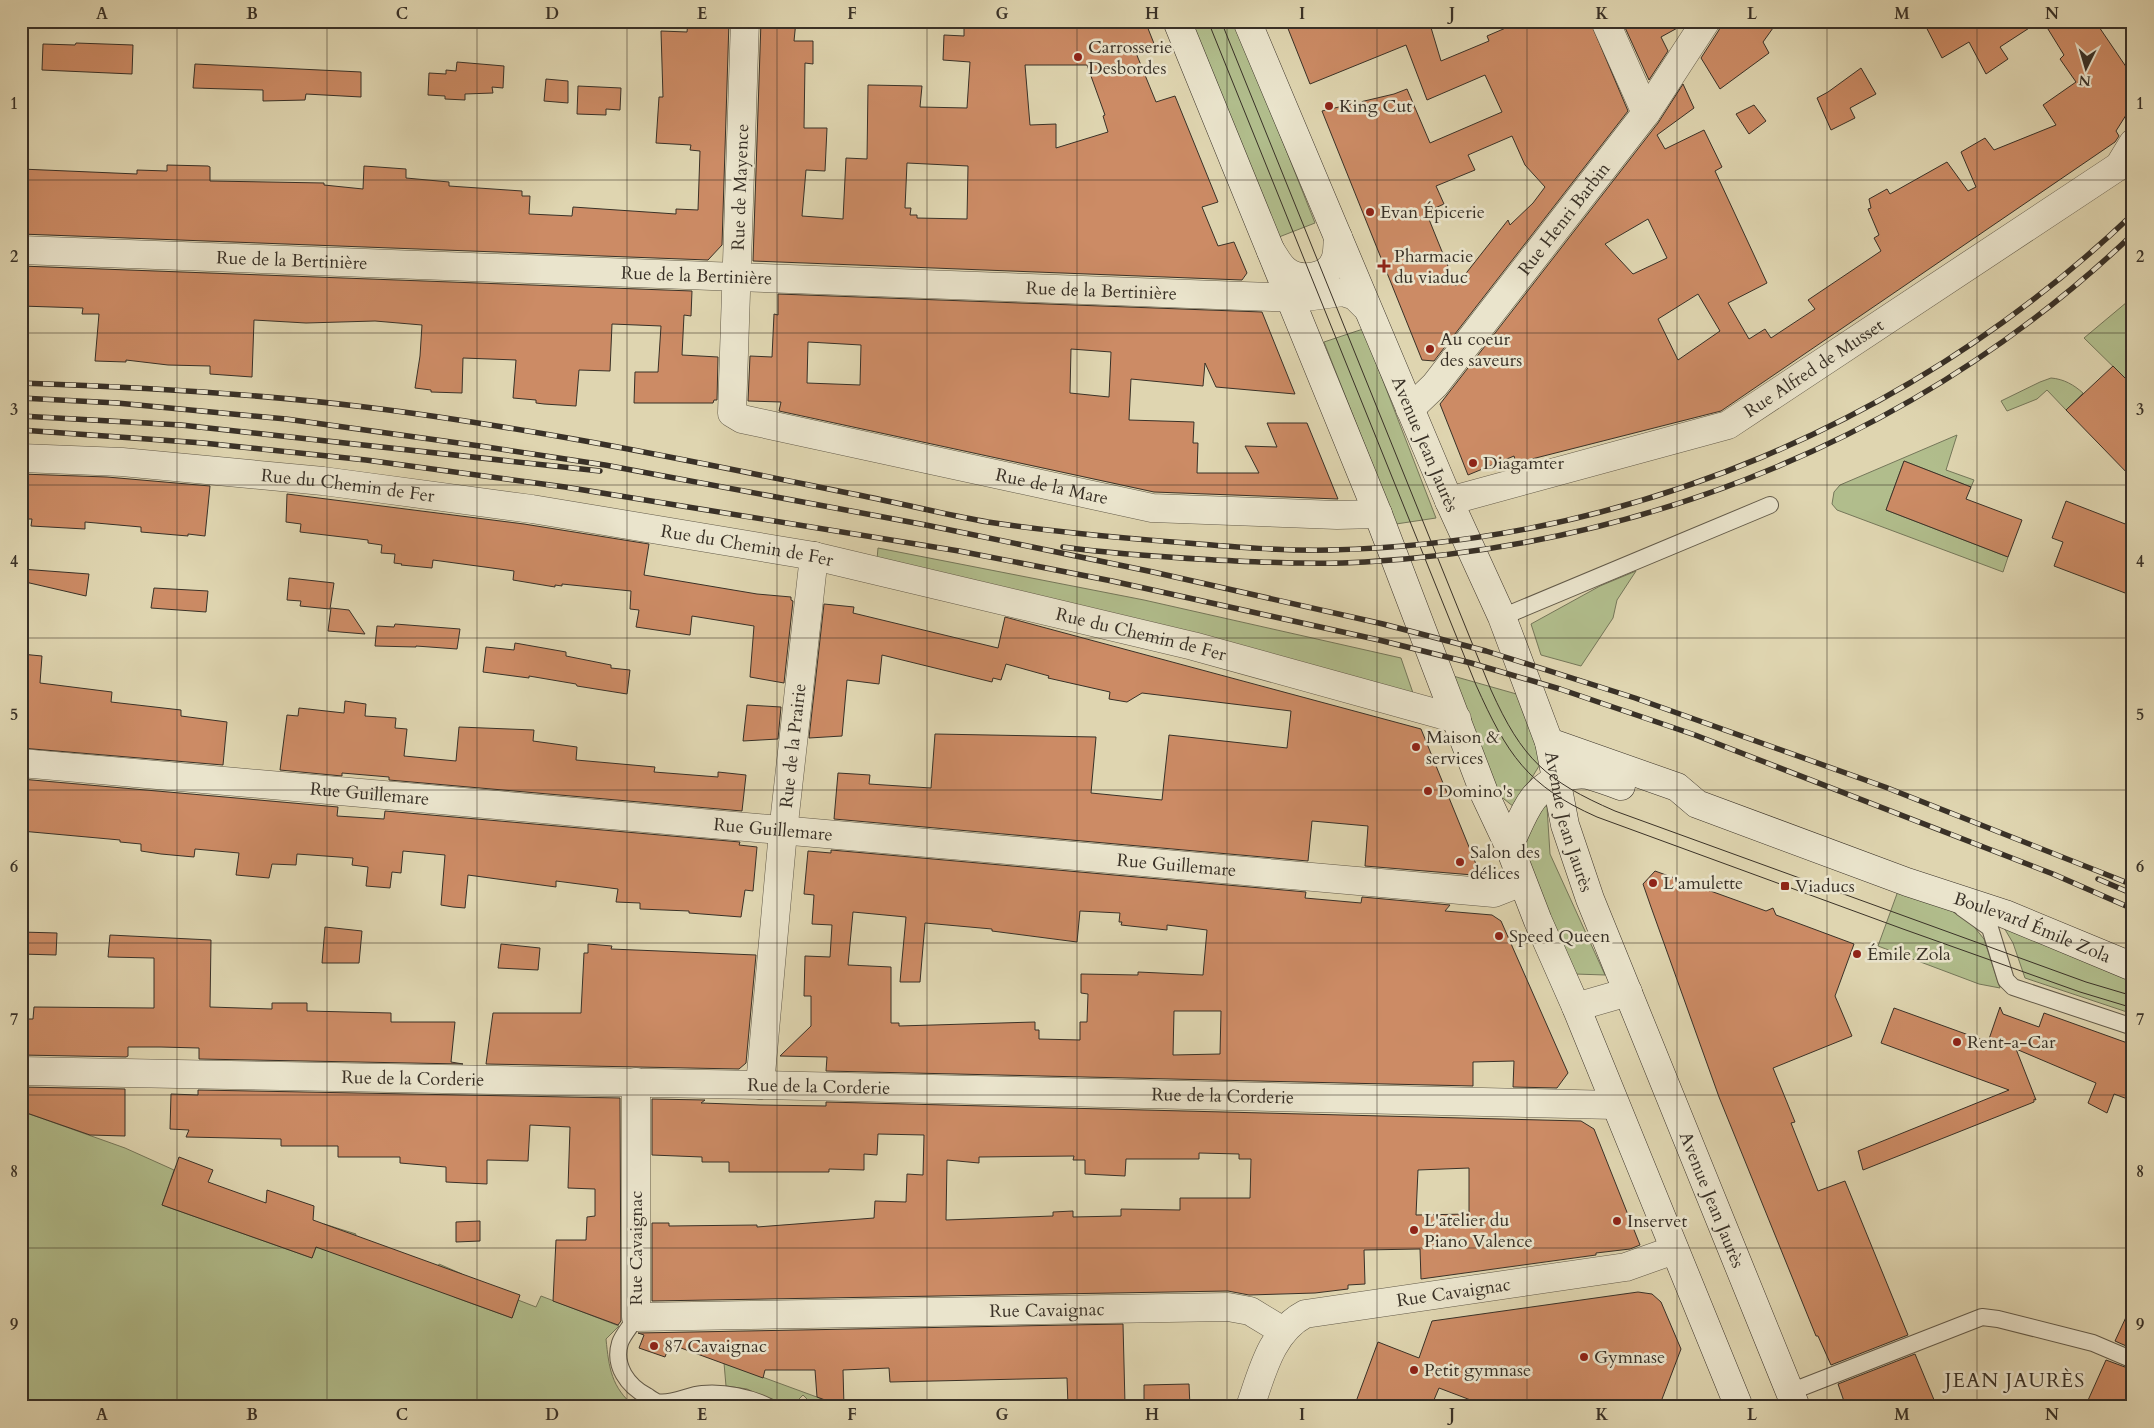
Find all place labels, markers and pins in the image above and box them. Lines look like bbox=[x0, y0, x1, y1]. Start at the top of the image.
place label: Carrosserie Desbordes bbox=[1088, 35, 1172, 81]
marker: Carrosserie Desbordes bbox=[1072, 51, 1084, 63]
place label: King Cut bbox=[1339, 94, 1412, 119]
marker: King Cut bbox=[1323, 100, 1335, 112]
place label: Evan Épicerie bbox=[1380, 200, 1485, 225]
marker: Evan Épicerie bbox=[1364, 206, 1376, 218]
place label: Pharmacie du viaduc bbox=[1394, 244, 1473, 290]
marker: Pharmacie du viaduc bbox=[1378, 260, 1390, 272]
place label: Au coeur des saveurs bbox=[1440, 327, 1522, 373]
marker: Au coeur des saveurs bbox=[1424, 343, 1436, 355]
place label: Diagamter bbox=[1483, 451, 1564, 476]
marker: Diagamter bbox=[1467, 457, 1479, 469]
place label: Maison & services bbox=[1426, 725, 1501, 771]
marker: Maison & services bbox=[1410, 741, 1422, 753]
place label: Domino's bbox=[1438, 779, 1513, 804]
marker: Domino's bbox=[1422, 785, 1434, 797]
place label: Salon des délices bbox=[1470, 840, 1540, 886]
marker: Salon des délices bbox=[1454, 856, 1466, 868]
place label: L'amulette bbox=[1663, 871, 1743, 896]
place label: Viaducs bbox=[1795, 874, 1855, 899]
marker: L'amulette bbox=[1647, 877, 1659, 889]
marker: Viaducs bbox=[1779, 880, 1791, 892]
place label: Speed Queen bbox=[1509, 924, 1611, 949]
marker: Speed Queen bbox=[1493, 930, 1505, 942]
place label: Émile Zola bbox=[1867, 942, 1951, 967]
marker: Émile Zola bbox=[1851, 948, 1863, 960]
place label: Rent-a-Car bbox=[1967, 1030, 2056, 1055]
marker: Rent-a-Car bbox=[1951, 1036, 1963, 1048]
place label: L'atelier du Piano Valence bbox=[1424, 1208, 1533, 1254]
place label: Inservet bbox=[1627, 1209, 1687, 1234]
marker: Inservet bbox=[1611, 1215, 1623, 1227]
marker: L'atelier du Piano Valence bbox=[1408, 1224, 1420, 1236]
place label: 87 Cavaignac bbox=[664, 1334, 767, 1359]
marker: 87 Cavaignac bbox=[648, 1340, 660, 1352]
place label: Gymnase bbox=[1594, 1345, 1665, 1370]
marker: Gymnase bbox=[1578, 1351, 1590, 1363]
place label: Petit gymnase bbox=[1424, 1358, 1531, 1383]
marker: Petit gymnase bbox=[1408, 1364, 1420, 1376]

